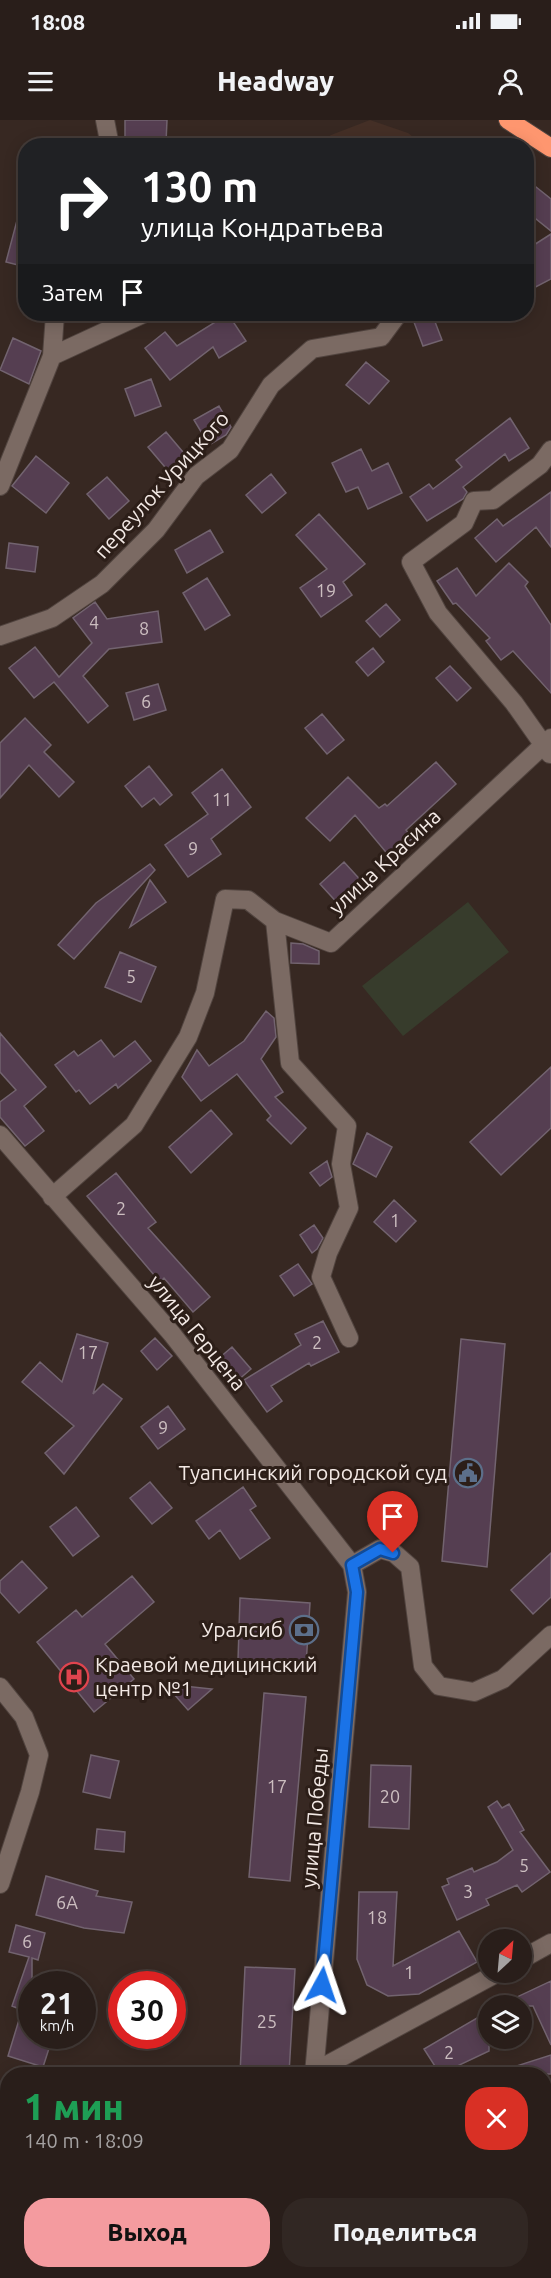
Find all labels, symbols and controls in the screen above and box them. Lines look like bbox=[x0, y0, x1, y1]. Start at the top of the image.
text: 18:08 bbox=[30, 9, 85, 34]
icon: menu bbox=[24, 65, 57, 98]
icon: person bbox=[494, 65, 527, 98]
text: Headway bbox=[217, 66, 334, 96]
icon: right bbox=[42, 162, 120, 240]
text: 130 m bbox=[141, 163, 258, 210]
text: улица Кондратьева bbox=[141, 212, 384, 242]
icon: arrive bbox=[116, 276, 149, 309]
text: Затем bbox=[42, 280, 104, 305]
street label: переулок Урицкого bbox=[89, 406, 234, 563]
house number: 19 bbox=[316, 580, 336, 600]
house number: 4 bbox=[89, 612, 99, 632]
house number: 8 bbox=[139, 618, 149, 638]
house number: 6 bbox=[141, 691, 151, 711]
house number: 11 bbox=[212, 789, 232, 809]
street label: улица Красина bbox=[324, 804, 445, 919]
house number: 9 bbox=[188, 838, 198, 858]
house number: 5 bbox=[126, 966, 136, 986]
house number: 2 bbox=[116, 1198, 126, 1218]
house number: 1 bbox=[390, 1210, 400, 1230]
street label: улица Герцена bbox=[144, 1270, 252, 1395]
house number: 2 bbox=[312, 1332, 322, 1352]
house number: 17 bbox=[78, 1342, 98, 1362]
house number: 9 bbox=[158, 1417, 168, 1437]
public building icon: Туапсинский городской суд bbox=[452, 1457, 484, 1489]
place label: Туапсинский городской суд bbox=[178, 1460, 447, 1484]
pin bbox=[367, 1491, 418, 1553]
icon: arrive bbox=[376, 1500, 409, 1533]
bank icon: Уралсиб bbox=[288, 1614, 320, 1646]
place label: Уралсиб bbox=[202, 1617, 283, 1641]
place label: Краевой медицинский центр №1 bbox=[95, 1652, 318, 1700]
hospital icon: Краевой медицинский центр №1 bbox=[58, 1661, 90, 1693]
street label: улица Победы bbox=[296, 1747, 332, 1889]
house number: 17 bbox=[267, 1776, 287, 1796]
house number: 20 bbox=[380, 1786, 400, 1806]
house number: 5 bbox=[519, 1855, 529, 1875]
house number: 3 bbox=[463, 1881, 473, 1901]
house number: 6А bbox=[56, 1892, 78, 1912]
house number: 18 bbox=[367, 1907, 387, 1927]
north arrow bbox=[478, 1929, 532, 1983]
map controls bbox=[478, 1929, 532, 2049]
house number: 6 bbox=[22, 1931, 32, 1951]
position arrow bbox=[290, 1953, 354, 2017]
house number: 1 bbox=[404, 1962, 414, 1982]
speed limit sign: 30 bbox=[108, 1971, 186, 2049]
text: 21 bbox=[40, 1986, 74, 2020]
button: layers bbox=[478, 1995, 532, 2049]
house number: 25 bbox=[257, 2011, 277, 2031]
text: km/h bbox=[40, 2017, 74, 2034]
house number: 2 bbox=[444, 2042, 454, 2062]
text: 1 мин bbox=[24, 2086, 124, 2127]
button: close bbox=[465, 2087, 528, 2150]
text: 140 m · 18:09 bbox=[24, 2129, 144, 2152]
button: Выход bbox=[24, 2198, 270, 2267]
button: Поделиться bbox=[282, 2198, 528, 2267]

